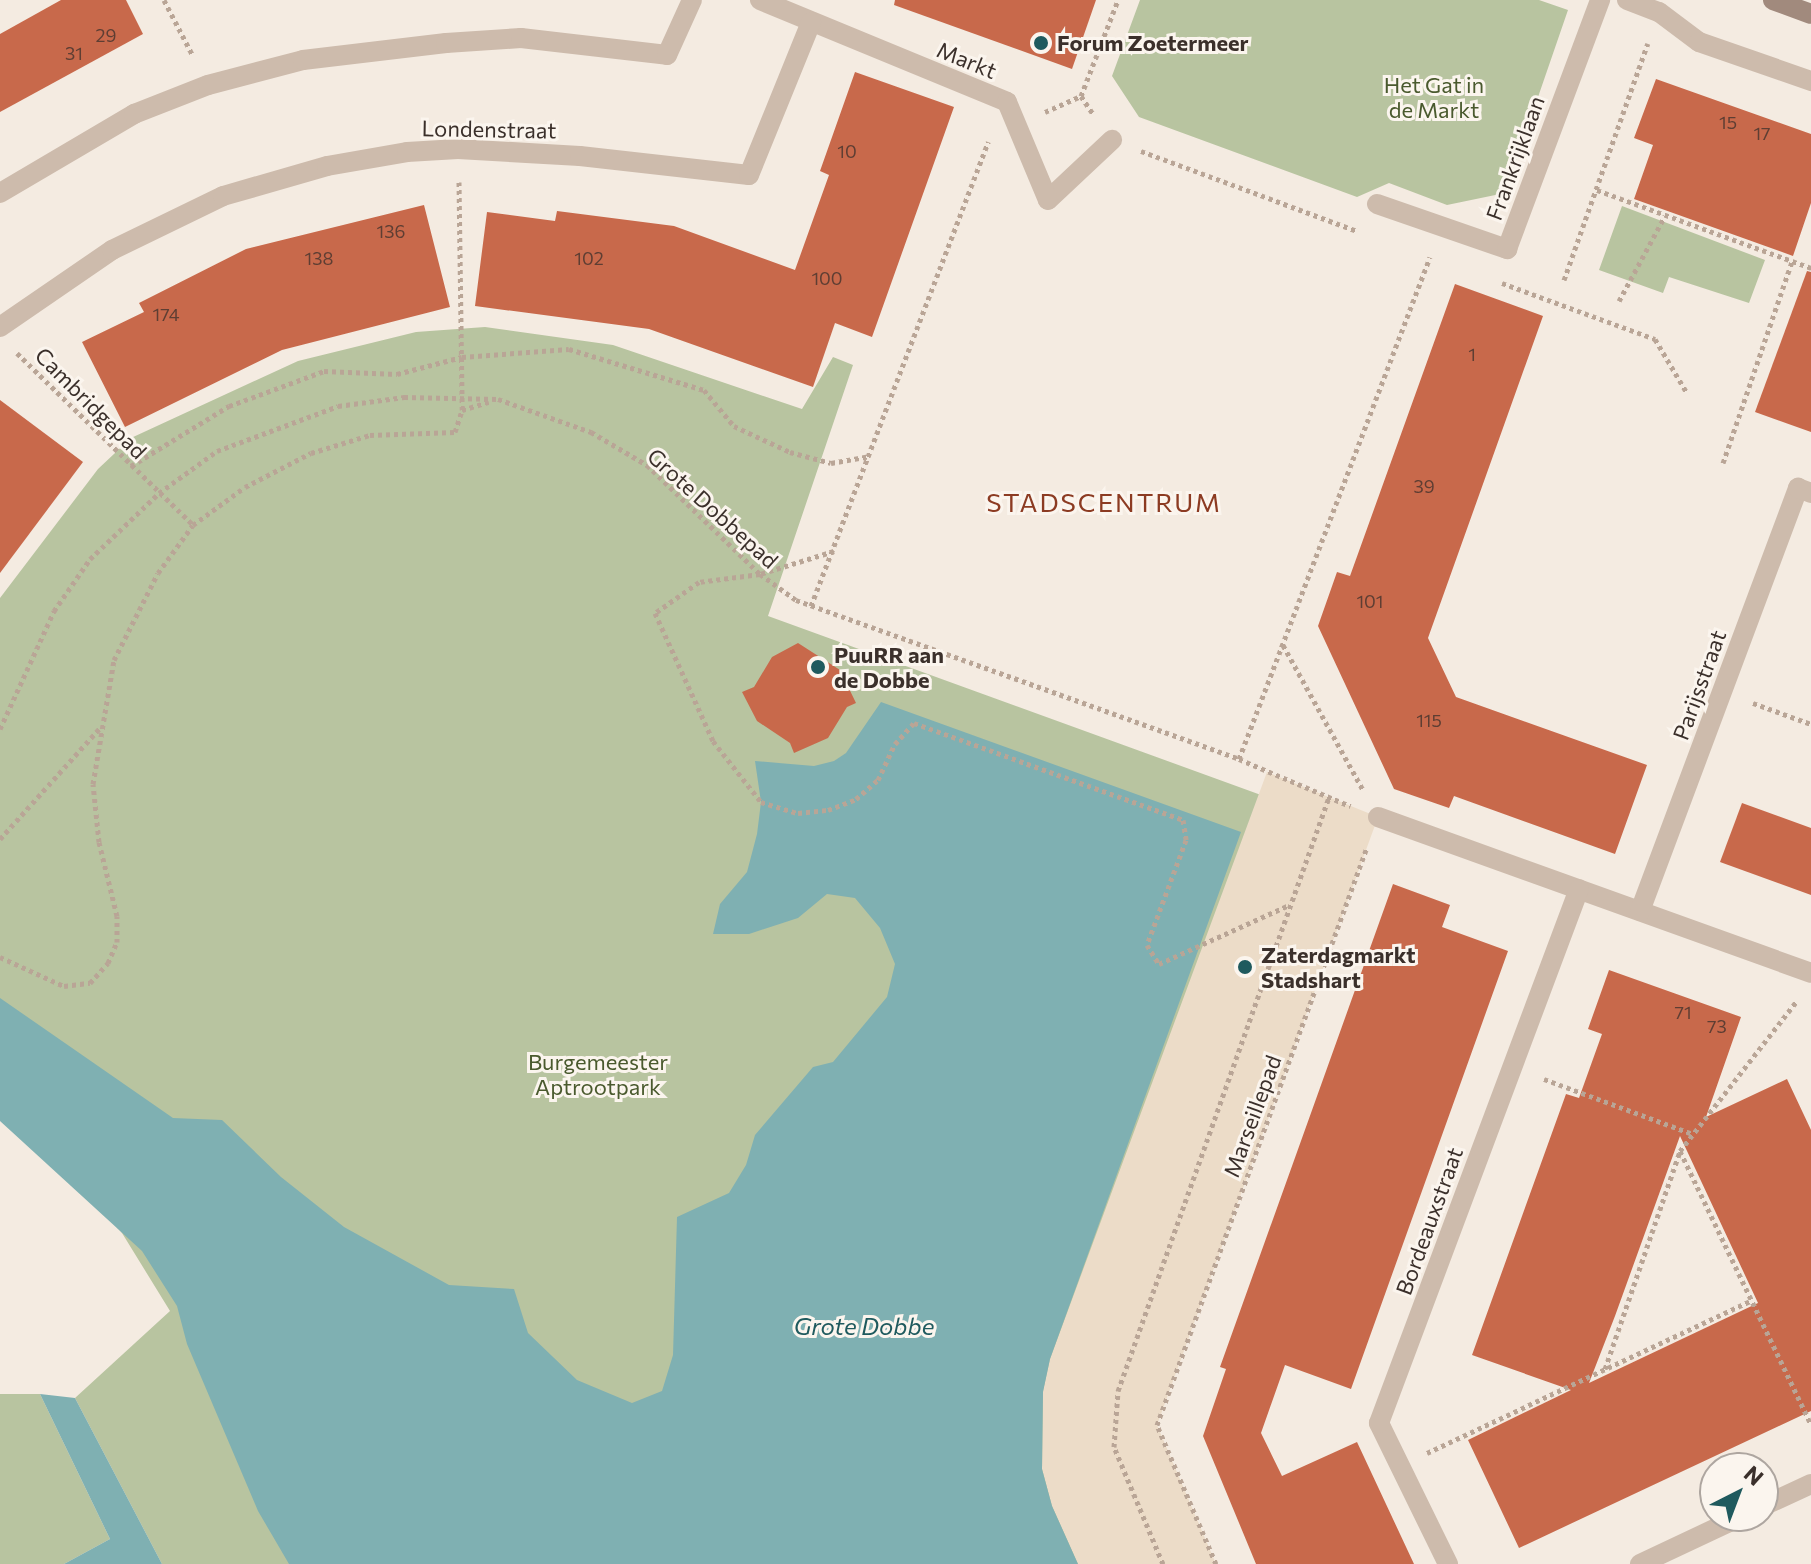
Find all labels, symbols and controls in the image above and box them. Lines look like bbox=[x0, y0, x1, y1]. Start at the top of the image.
house number: 29 bbox=[96, 24, 116, 46]
place label: Forum Zoetermeer bbox=[1057, 30, 1249, 56]
marker: Forum Zoetermeer bbox=[1032, 34, 1050, 52]
street label: Markt bbox=[933, 36, 1001, 84]
house number: 31 bbox=[65, 42, 83, 64]
park label: Het Gat in de Markt bbox=[1384, 71, 1484, 122]
street label: Frankrijklaan bbox=[1480, 92, 1550, 224]
house number: 15 bbox=[1719, 111, 1737, 133]
street label: Londenstraat bbox=[421, 115, 557, 143]
house number: 17 bbox=[1753, 122, 1771, 144]
house number: 10 bbox=[837, 140, 857, 162]
house number: 136 bbox=[377, 220, 405, 242]
house number: 138 bbox=[305, 247, 333, 269]
house number: 102 bbox=[574, 247, 604, 269]
house number: 100 bbox=[811, 267, 843, 289]
house number: 174 bbox=[153, 303, 179, 325]
street label: Cambridgepad bbox=[30, 342, 152, 464]
house number: 1 bbox=[1468, 343, 1476, 365]
street label: Grote Dobbepad bbox=[642, 443, 784, 573]
house number: 39 bbox=[1413, 475, 1435, 497]
district label: STADSCENTRUM bbox=[986, 486, 1222, 518]
house number: 101 bbox=[1356, 590, 1384, 612]
street label: Parijsstraat bbox=[1667, 626, 1731, 744]
place label: PuuRR aan de Dobbe bbox=[834, 641, 944, 692]
marker: PuuRR aan de Dobbe bbox=[809, 658, 827, 676]
house number: 115 bbox=[1416, 709, 1442, 731]
place label: Zaterdagmarkt Stadshart bbox=[1261, 941, 1416, 992]
marker: Zaterdagmarkt Stadshart bbox=[1236, 958, 1254, 976]
house number: 71 bbox=[1674, 1001, 1692, 1023]
house number: 73 bbox=[1707, 1015, 1727, 1037]
park label: Burgemeester Aptrootpark bbox=[528, 1048, 668, 1100]
street label: Marseillepad bbox=[1218, 1051, 1286, 1181]
street label: Bordeauxstraat bbox=[1390, 1144, 1468, 1298]
water label: Grote Dobbe bbox=[794, 1312, 934, 1340]
north arrow bbox=[1699, 1452, 1779, 1532]
text: N bbox=[1739, 1460, 1769, 1491]

